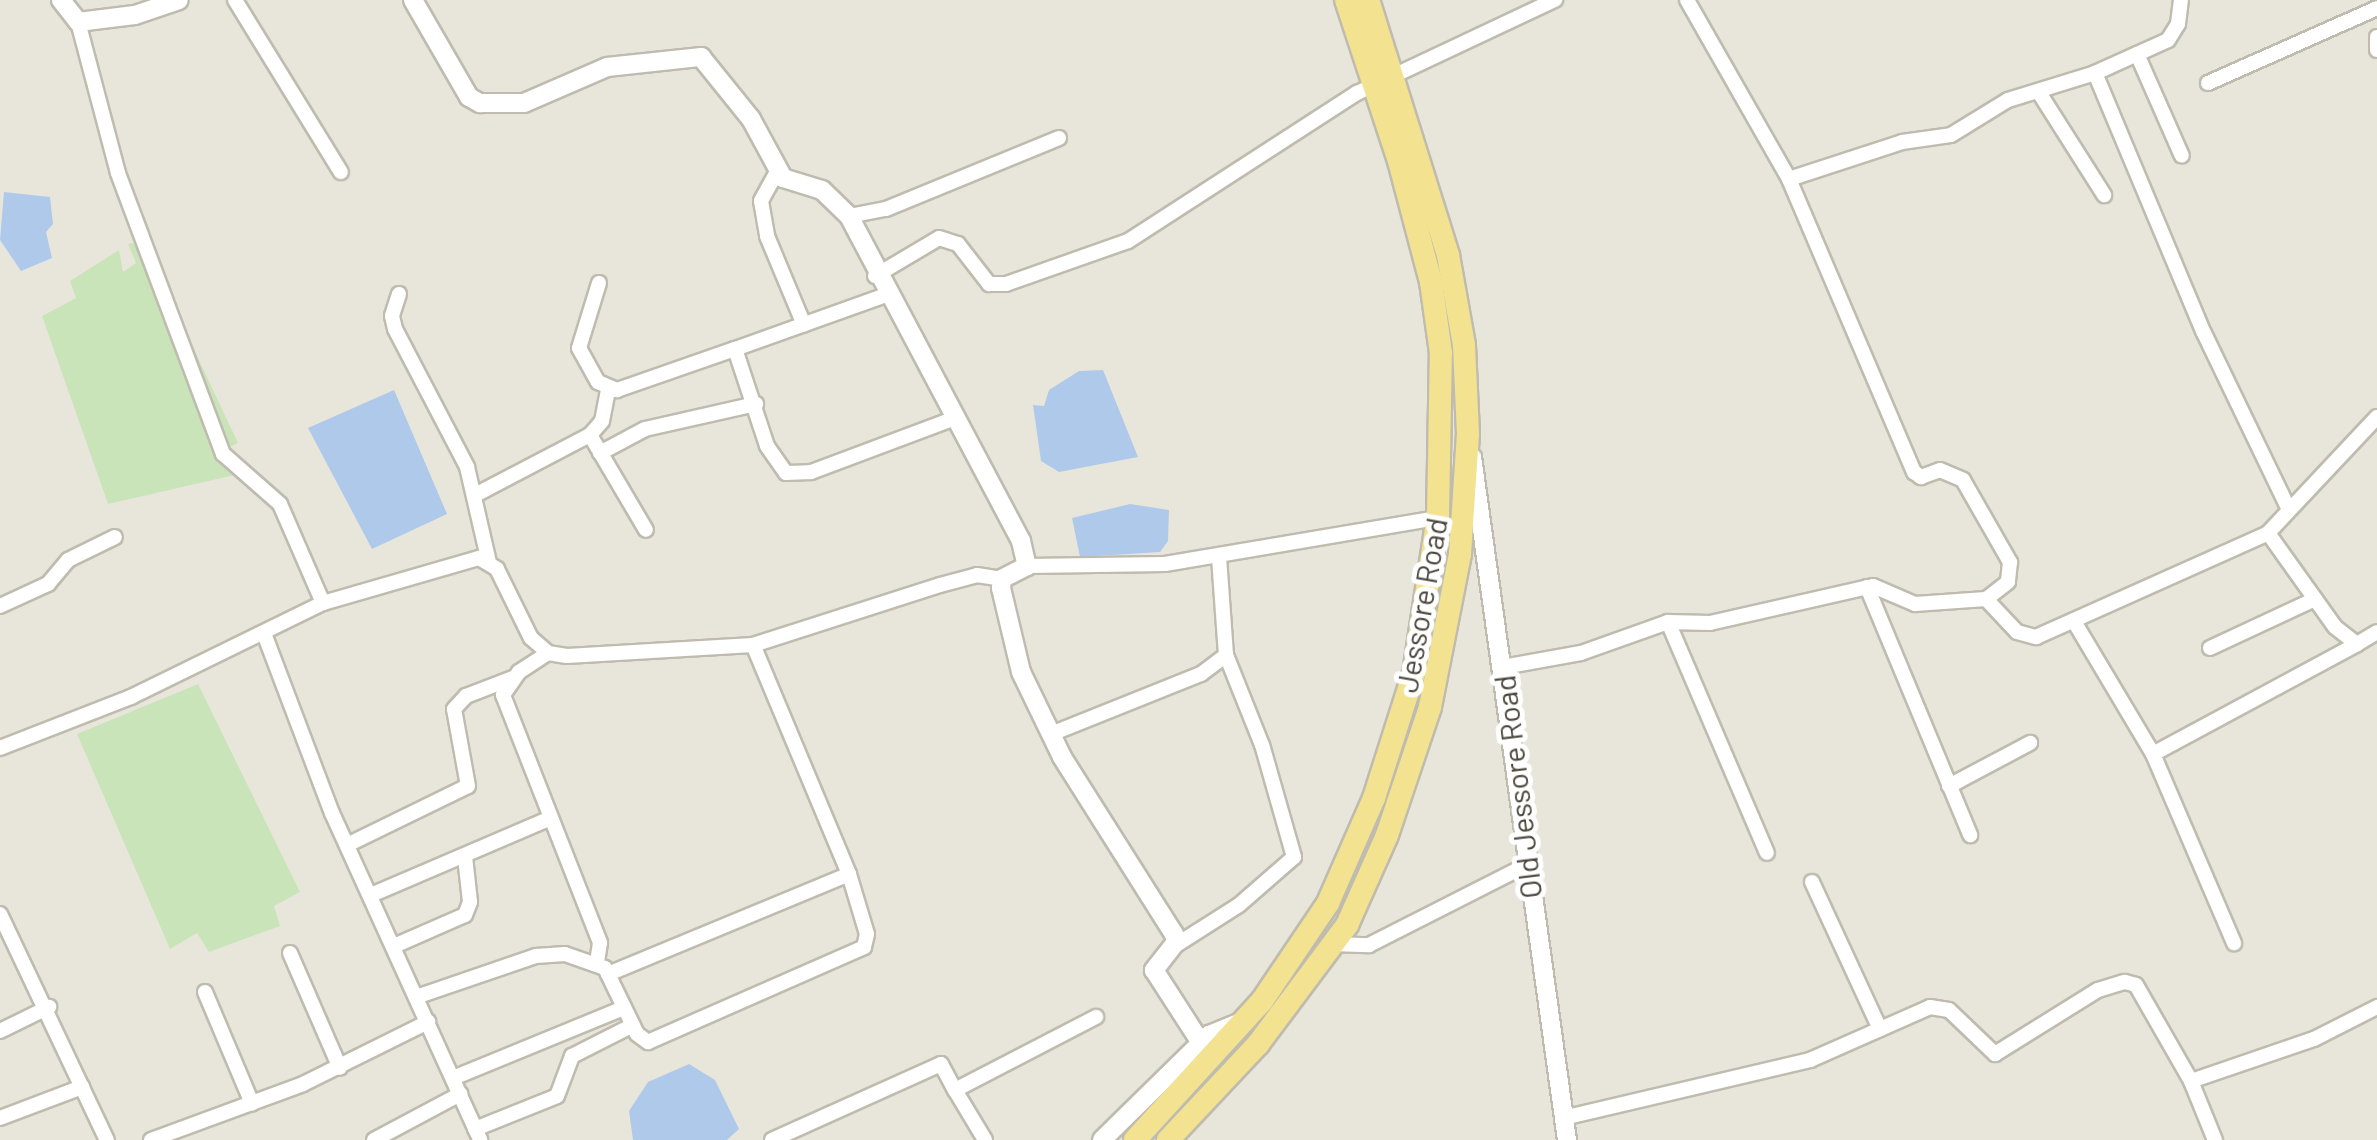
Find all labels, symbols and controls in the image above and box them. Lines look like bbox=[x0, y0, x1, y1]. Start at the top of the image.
street label: Jessore Road bbox=[1388, 515, 1454, 695]
street label: Old Jessore Road bbox=[1485, 673, 1549, 901]

